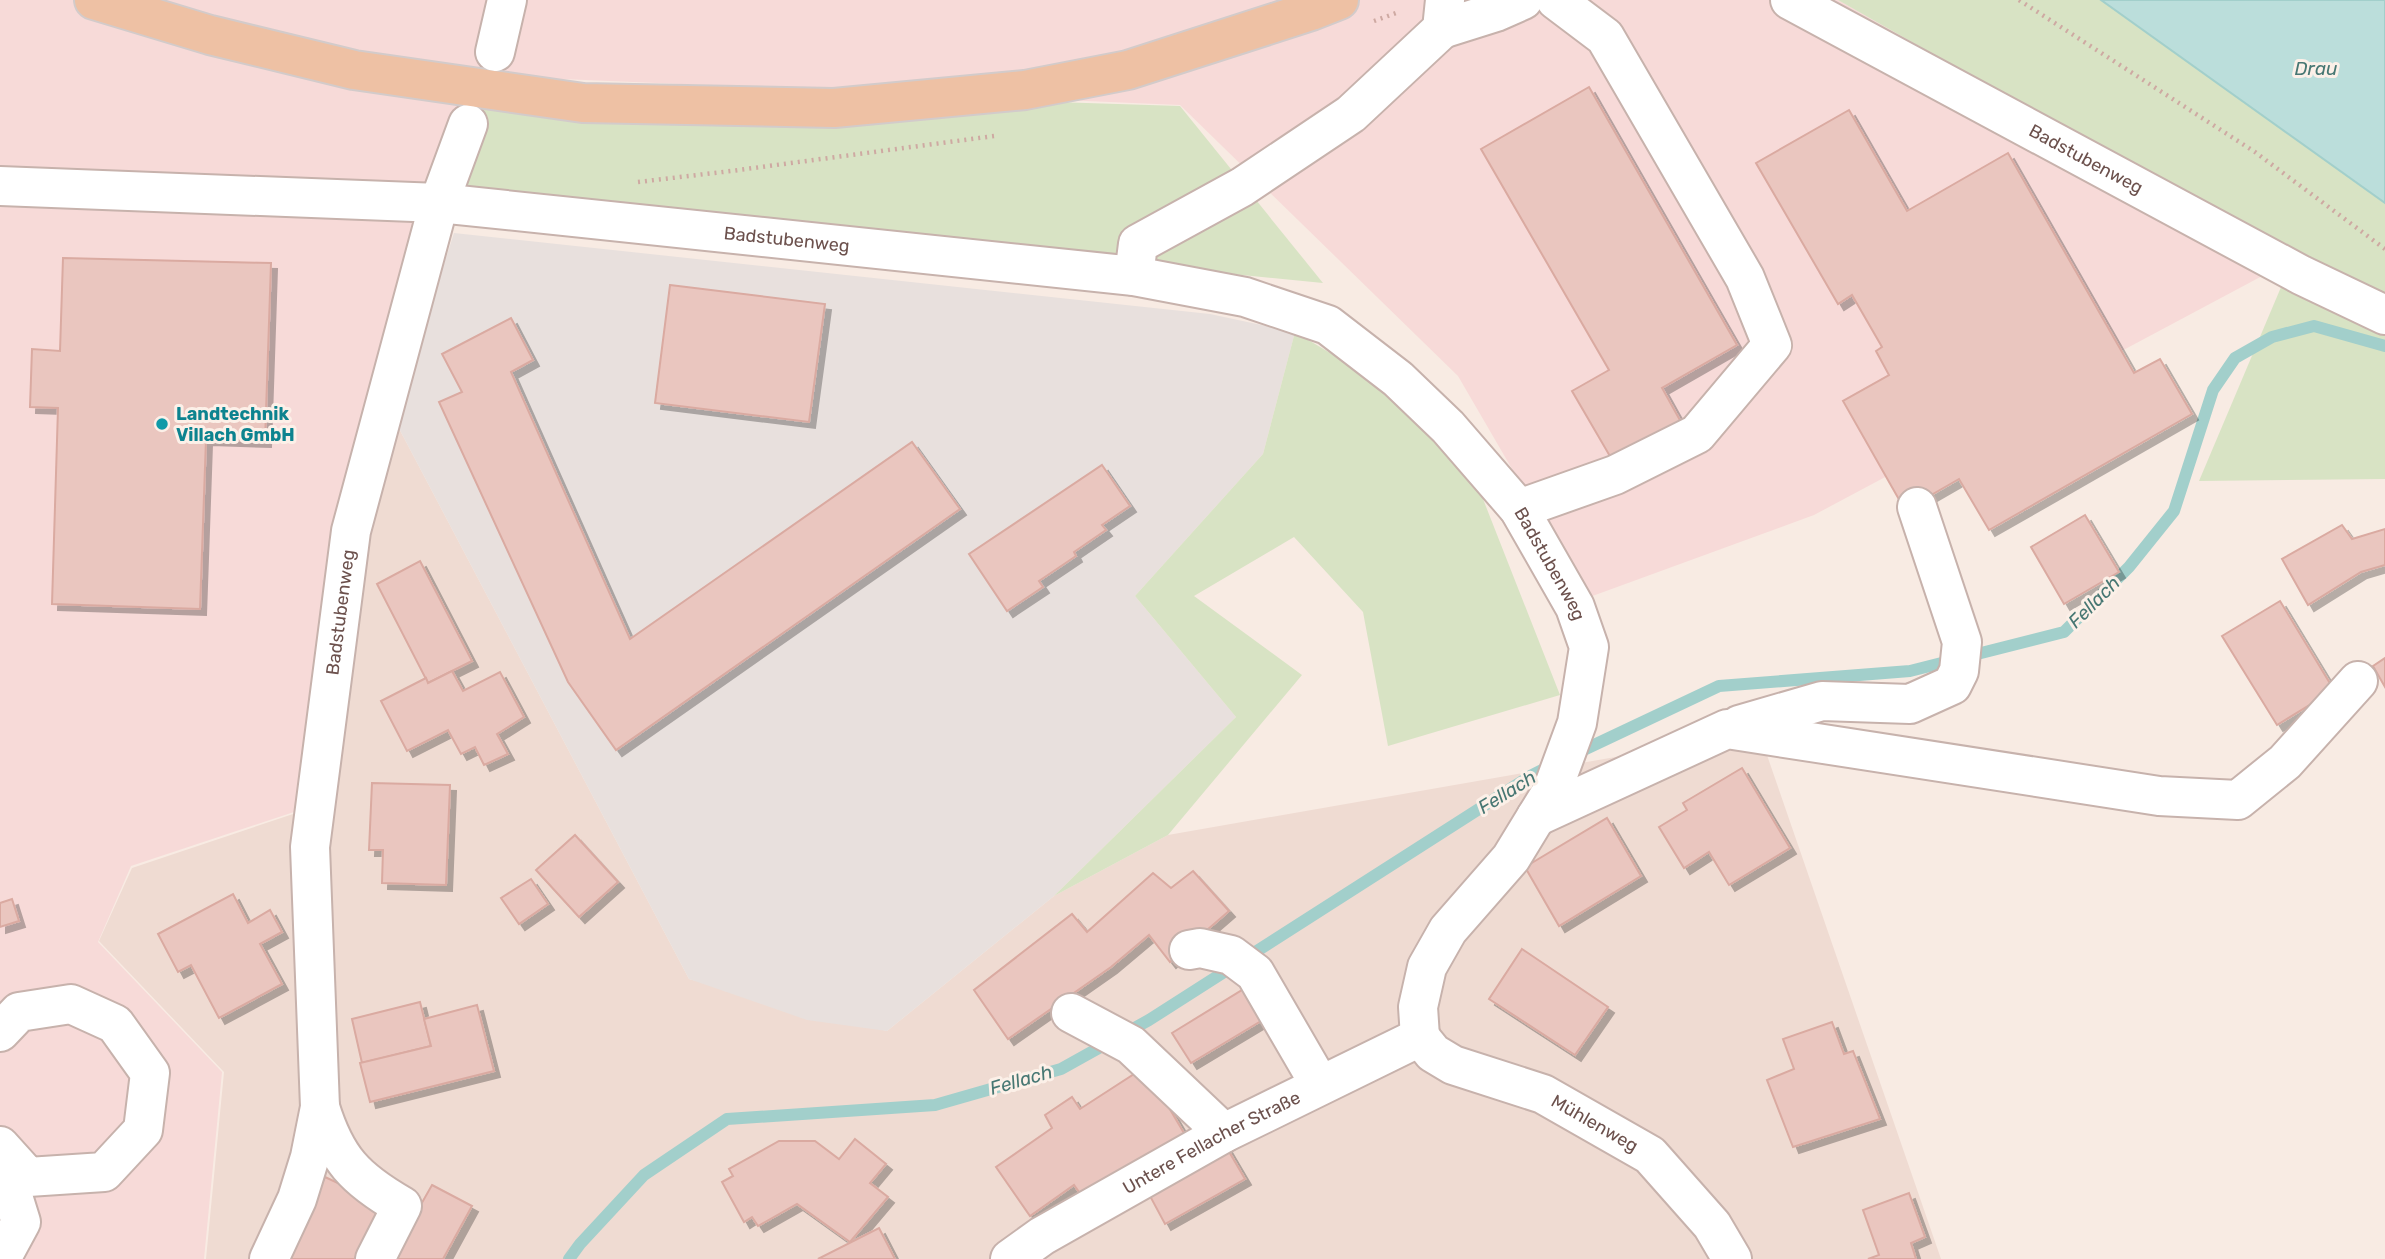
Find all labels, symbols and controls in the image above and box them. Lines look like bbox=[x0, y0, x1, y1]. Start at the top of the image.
water label: Drau bbox=[2295, 57, 2337, 80]
street label: Badstubenweg bbox=[2025, 120, 2147, 199]
street label: Badstubenweg bbox=[723, 222, 851, 257]
place label: Landtechnik Villach GmbH bbox=[176, 403, 295, 446]
marker: Landtechnik Villach GmbH bbox=[154, 416, 170, 432]
street label: Badstubenweg bbox=[1509, 503, 1590, 623]
street label: Badstubenweg bbox=[321, 548, 359, 676]
water label: Fellach bbox=[2063, 571, 2125, 633]
water label: Fellach bbox=[1474, 765, 1540, 819]
water label: Fellach bbox=[987, 1060, 1055, 1100]
street label: Untere Fellacher Straße bbox=[1119, 1086, 1304, 1199]
street label: Mühlenweg bbox=[1547, 1090, 1642, 1157]

